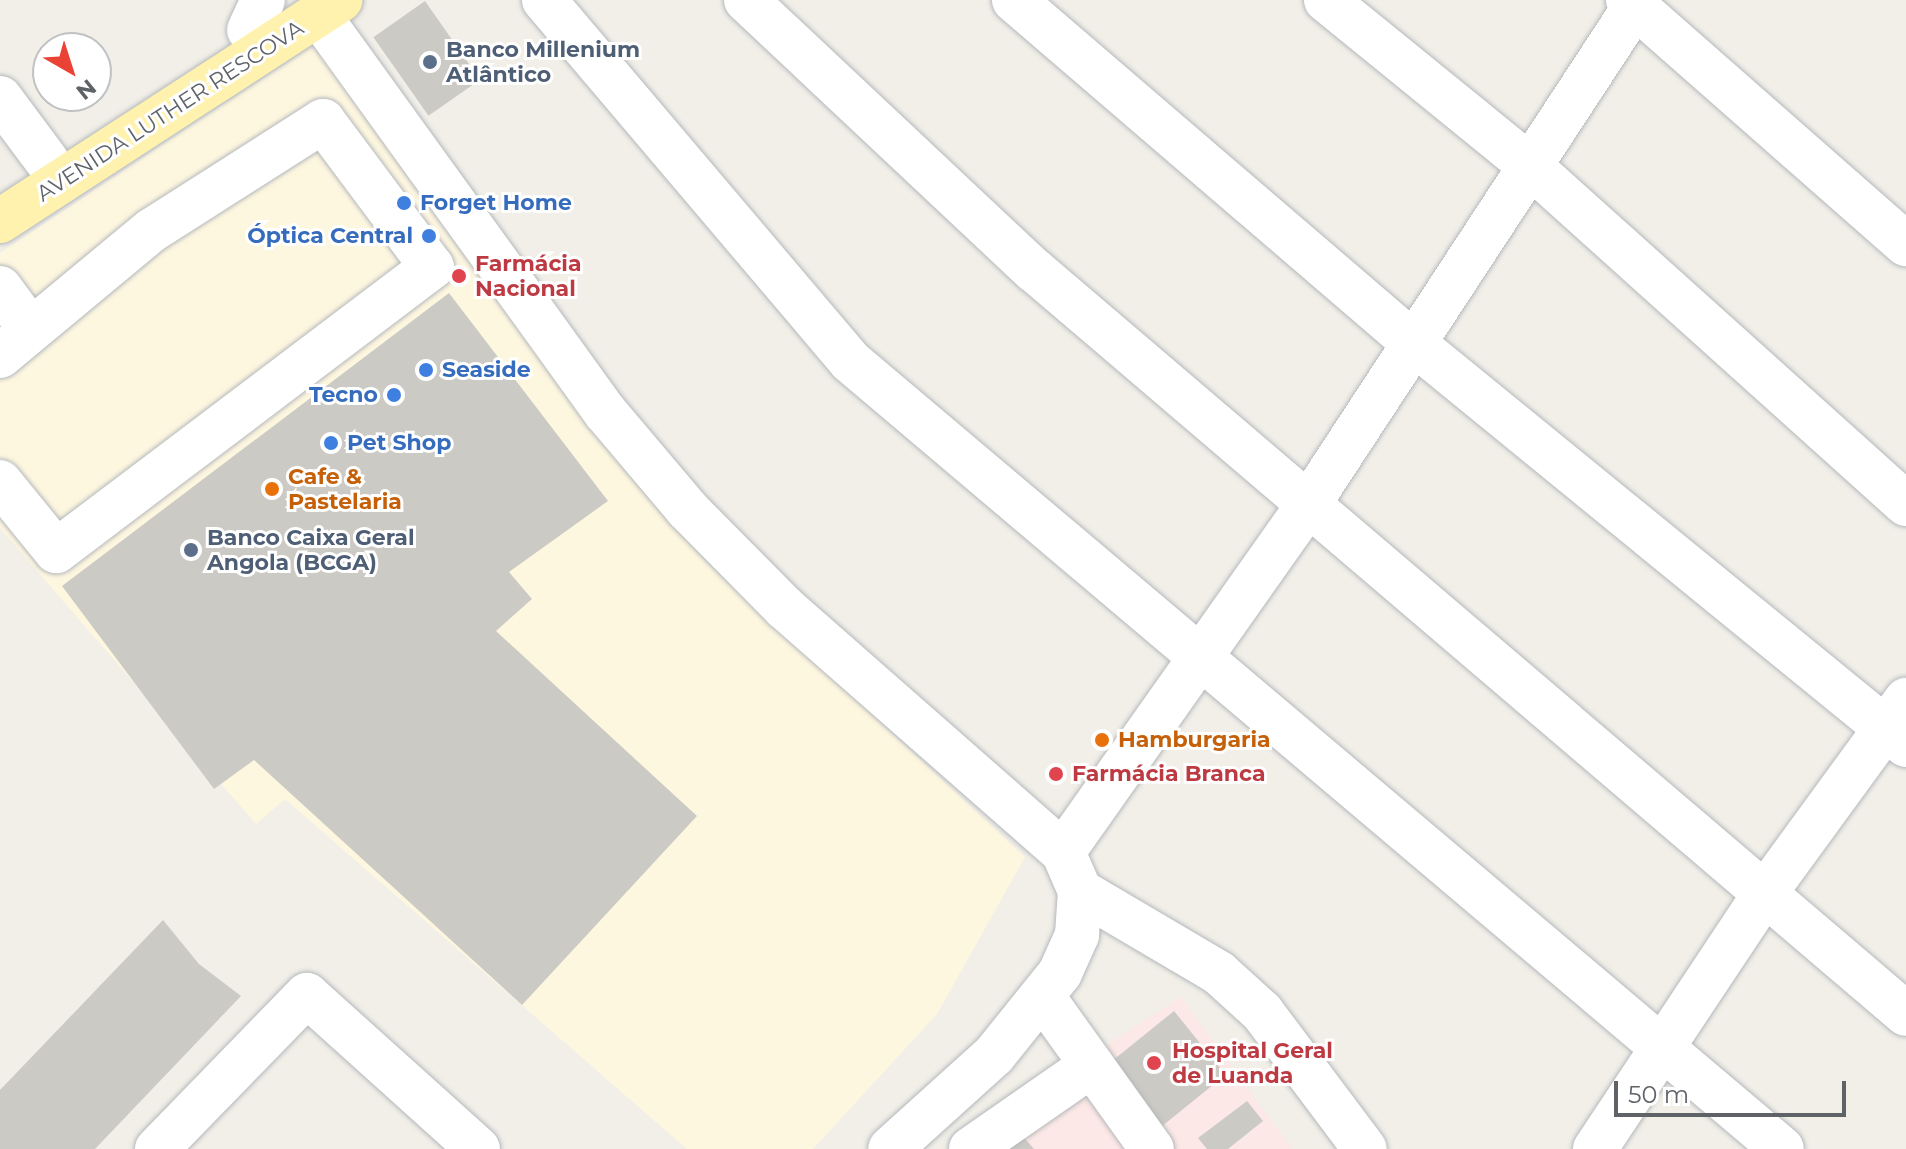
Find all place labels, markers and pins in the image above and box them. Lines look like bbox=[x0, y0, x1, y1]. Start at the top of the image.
place label: Banco Millenium Atlântico bbox=[446, 36, 640, 88]
marker: Banco Millenium Atlântico bbox=[421, 53, 439, 71]
place label: Forget Home bbox=[420, 190, 572, 216]
marker: Forget Home bbox=[395, 194, 413, 212]
place label: Óptica Central bbox=[247, 223, 413, 249]
marker: Óptica Central bbox=[420, 227, 438, 245]
place label: Farmácia Nacional bbox=[475, 250, 582, 302]
marker: Farmácia Nacional bbox=[450, 267, 468, 285]
place label: Seaside bbox=[442, 357, 531, 383]
marker: Seaside bbox=[417, 361, 435, 379]
place label: Tecno bbox=[309, 382, 378, 408]
marker: Tecno bbox=[385, 386, 403, 404]
place label: Pet Shop bbox=[347, 430, 451, 456]
marker: Pet Shop bbox=[322, 434, 340, 452]
place label: Cafe & Pastelaria bbox=[288, 463, 402, 514]
marker: Cafe & Pastelaria bbox=[263, 480, 281, 498]
place label: Banco Caixa Geral Angola (BCGA) bbox=[207, 524, 415, 576]
marker: Banco Caixa Geral Angola (BCGA) bbox=[182, 541, 200, 559]
place label: Hamburgaria bbox=[1118, 727, 1271, 753]
marker: Hamburgaria bbox=[1093, 731, 1111, 749]
place label: Farmácia Branca bbox=[1072, 761, 1266, 787]
marker: Farmácia Branca bbox=[1047, 765, 1065, 783]
place label: Hospital Geral de Luanda bbox=[1172, 1037, 1333, 1088]
marker: Hospital Geral de Luanda bbox=[1143, 1052, 1165, 1074]

